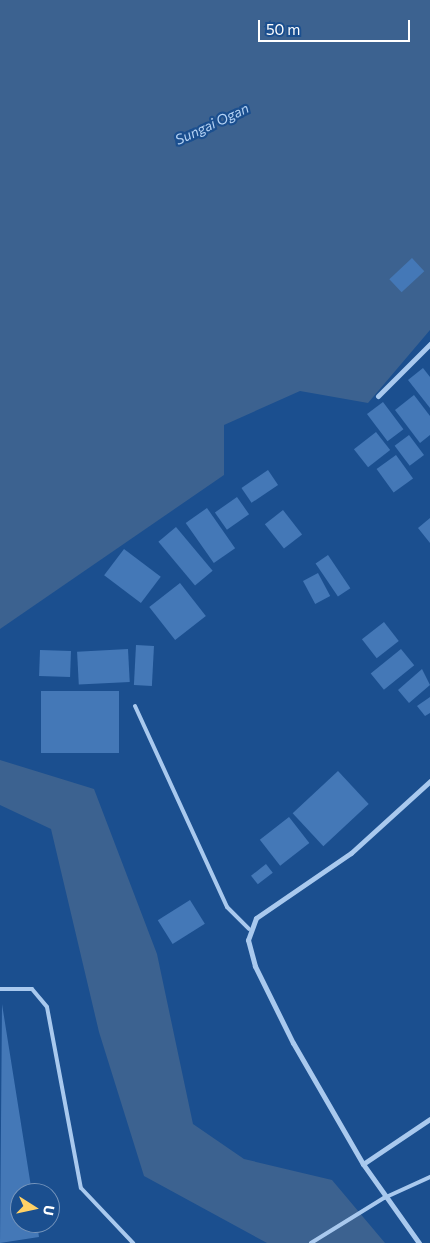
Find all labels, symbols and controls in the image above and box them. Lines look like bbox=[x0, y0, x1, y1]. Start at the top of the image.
scale bar bbox=[260, 10, 412, 42]
text: 50 m bbox=[266, 20, 300, 38]
water label: Sungai Ogan bbox=[172, 100, 252, 148]
north arrow bbox=[10, 1183, 60, 1233]
text: U bbox=[40, 1204, 59, 1217]

